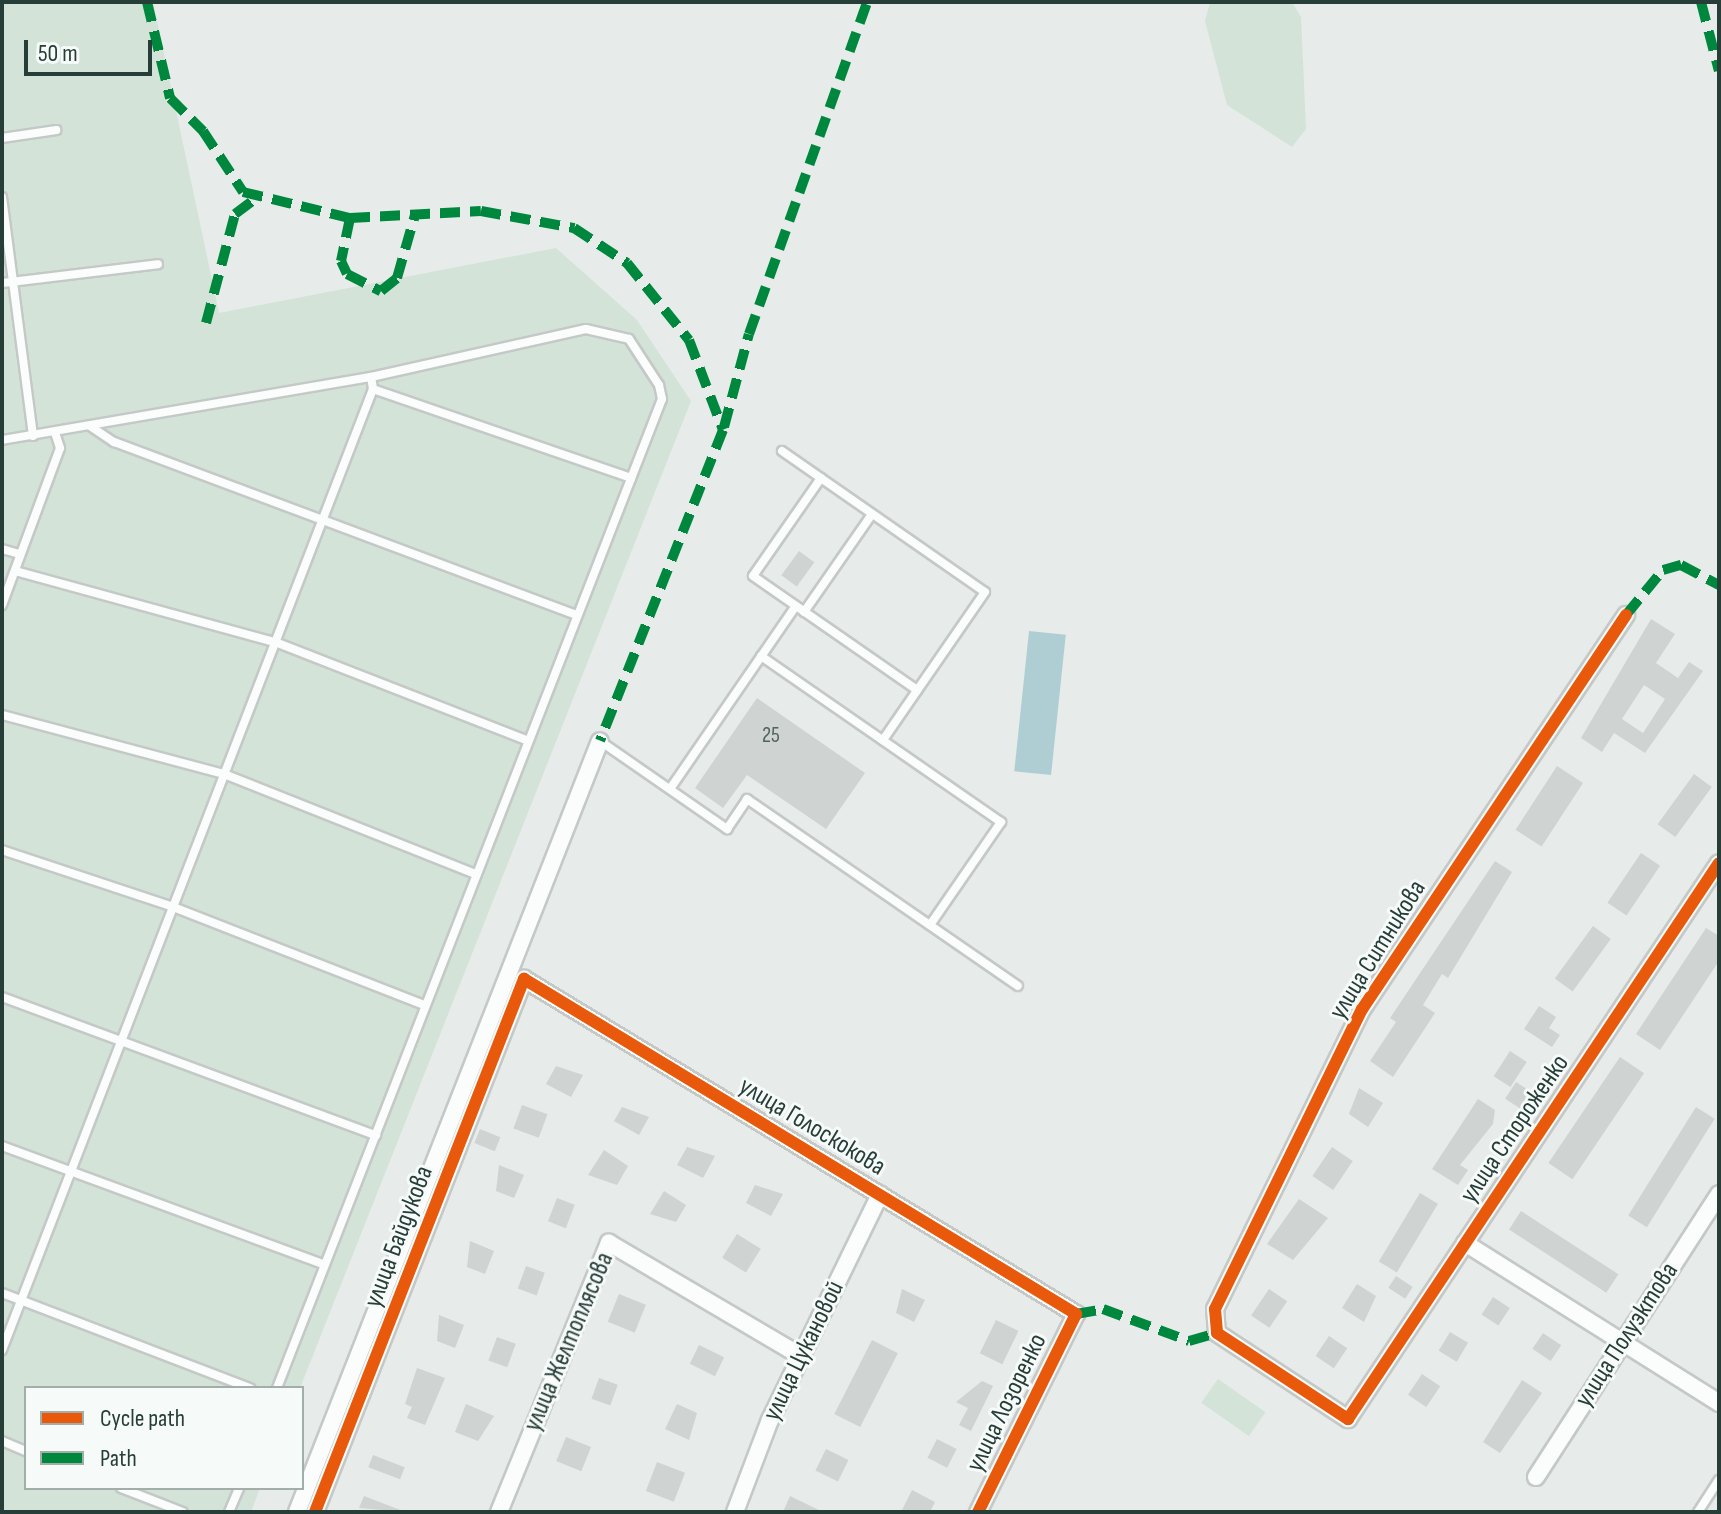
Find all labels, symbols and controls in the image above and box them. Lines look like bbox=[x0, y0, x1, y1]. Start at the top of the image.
scale bar bbox=[28, 24, 156, 74]
text: 50 m bbox=[38, 39, 78, 68]
house number: 25 bbox=[762, 723, 780, 749]
street label: улица Ситникова bbox=[1323, 875, 1433, 1025]
street label: улица Стороженко bbox=[1454, 1049, 1576, 1209]
street label: улица Голоскокова bbox=[733, 1071, 891, 1183]
street label: улица Байдукова bbox=[358, 1162, 440, 1312]
street label: улица Желтоплясова bbox=[517, 1248, 621, 1436]
street label: улица Полуэктова bbox=[1569, 1257, 1685, 1413]
street label: улица Цукановой bbox=[757, 1276, 851, 1426]
street label: улица Лозоренко bbox=[960, 1329, 1054, 1477]
legend bbox=[24, 1386, 304, 1490]
text: Cycle path bbox=[100, 1404, 185, 1433]
text: Path bbox=[100, 1444, 137, 1473]

